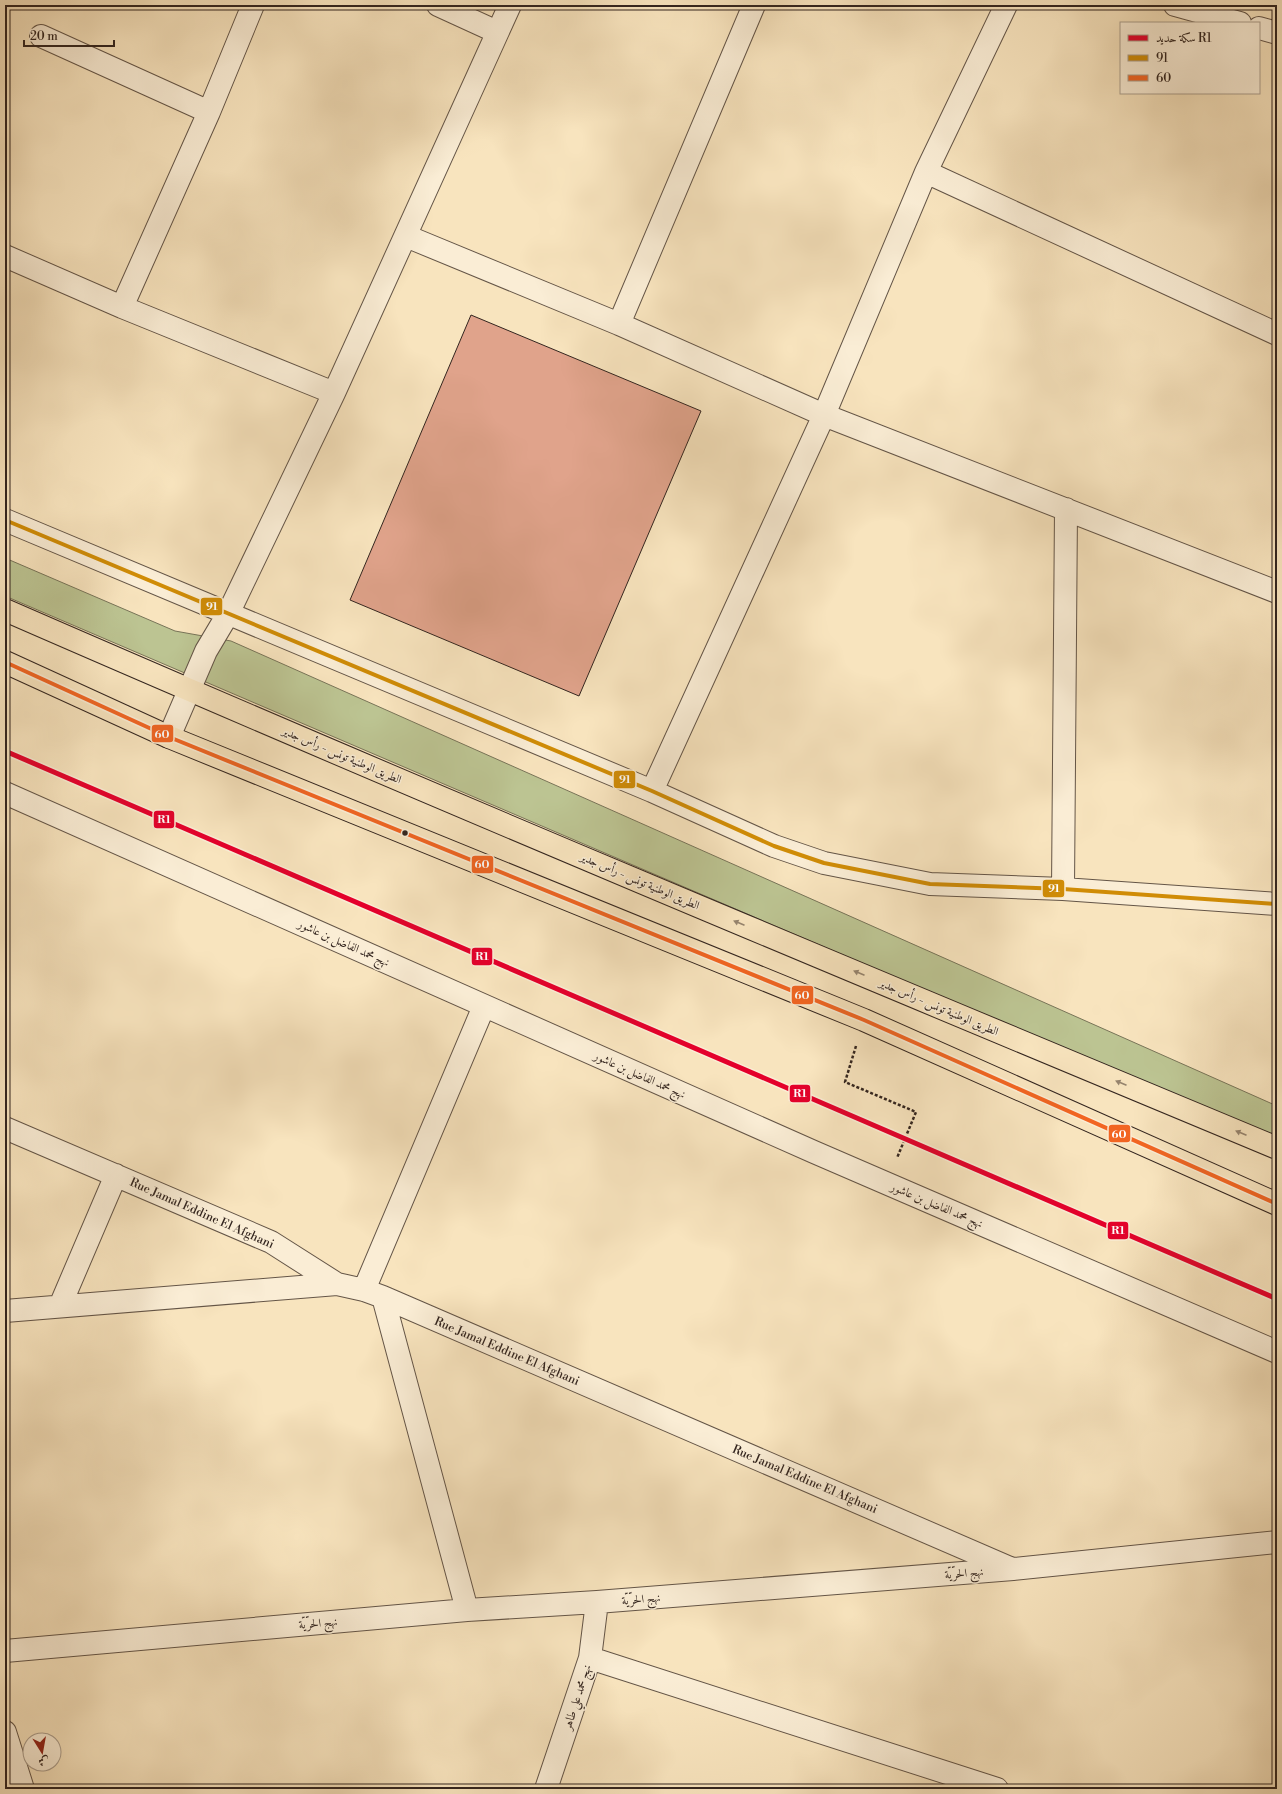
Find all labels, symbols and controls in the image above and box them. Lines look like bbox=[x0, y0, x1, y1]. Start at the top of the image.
scale bar bbox=[24, 22, 114, 48]
legend bbox=[1120, 22, 1260, 94]
text: 20 m bbox=[30, 29, 58, 44]
text: سكة حديد R1 bbox=[1156, 31, 1212, 46]
text: 91 bbox=[1156, 51, 1169, 66]
text: 60 bbox=[1156, 71, 1171, 86]
line badge: 91 bbox=[200, 597, 223, 616]
text: 91 bbox=[206, 600, 219, 614]
street label: الطريق الوطنية تونس - رأس جدير bbox=[278, 722, 405, 789]
line badge: 60 bbox=[151, 724, 174, 743]
text: 60 bbox=[155, 728, 169, 742]
line badge: 91 bbox=[613, 770, 636, 789]
text: 91 bbox=[619, 773, 632, 787]
line badge: R1 bbox=[153, 810, 175, 829]
text: R1 bbox=[157, 813, 171, 827]
unlabelled marker bbox=[400, 828, 410, 838]
street label: الطريق الوطنية تونس - رأس جدير bbox=[576, 848, 703, 915]
line badge: 60 bbox=[471, 855, 494, 874]
text: 60 bbox=[475, 858, 489, 872]
line badge: 91 bbox=[1042, 879, 1065, 898]
text: 91 bbox=[1048, 882, 1061, 896]
street label: نهج محمد الفاضل بن عاشور bbox=[294, 916, 392, 973]
one-way arrow bbox=[734, 920, 745, 926]
line badge: R1 bbox=[471, 947, 493, 966]
text: R1 bbox=[475, 950, 489, 964]
one-way arrow bbox=[852, 970, 864, 976]
street label: الطريق الوطنية تونس - رأس جدير bbox=[875, 974, 1002, 1041]
line badge: 60 bbox=[791, 985, 814, 1005]
text: 60 bbox=[795, 989, 809, 1003]
street label: نهج محمد الفاضل بن عاشور bbox=[590, 1048, 688, 1105]
one-way arrow bbox=[1115, 1079, 1127, 1086]
line badge: R1 bbox=[789, 1084, 811, 1103]
text: R1 bbox=[793, 1087, 807, 1101]
line badge: 60 bbox=[1108, 1124, 1131, 1143]
text: 60 bbox=[1112, 1128, 1126, 1142]
one-way arrow bbox=[1235, 1129, 1247, 1136]
street label: Rue Jamal Eddine El Afghani bbox=[127, 1175, 276, 1252]
street label: نهج محمد الفاضل بن عاشور bbox=[886, 1179, 985, 1234]
line badge: R1 bbox=[1107, 1221, 1129, 1240]
text: R1 bbox=[1111, 1224, 1125, 1238]
street label: Rue Jamal Eddine El Afghani bbox=[432, 1314, 582, 1389]
street label: Rue Jamal Eddine El Afghani bbox=[730, 1442, 880, 1517]
street label: نهج الحرّيّة bbox=[944, 1563, 984, 1586]
street label: نهج الحرّيّة bbox=[621, 1589, 661, 1612]
street label: نهج الحرّيّة bbox=[298, 1613, 338, 1636]
street label: نهج محمد علي طاهر bbox=[559, 1663, 599, 1735]
north arrow bbox=[22, 1732, 62, 1772]
text: ش bbox=[37, 1753, 50, 1769]

